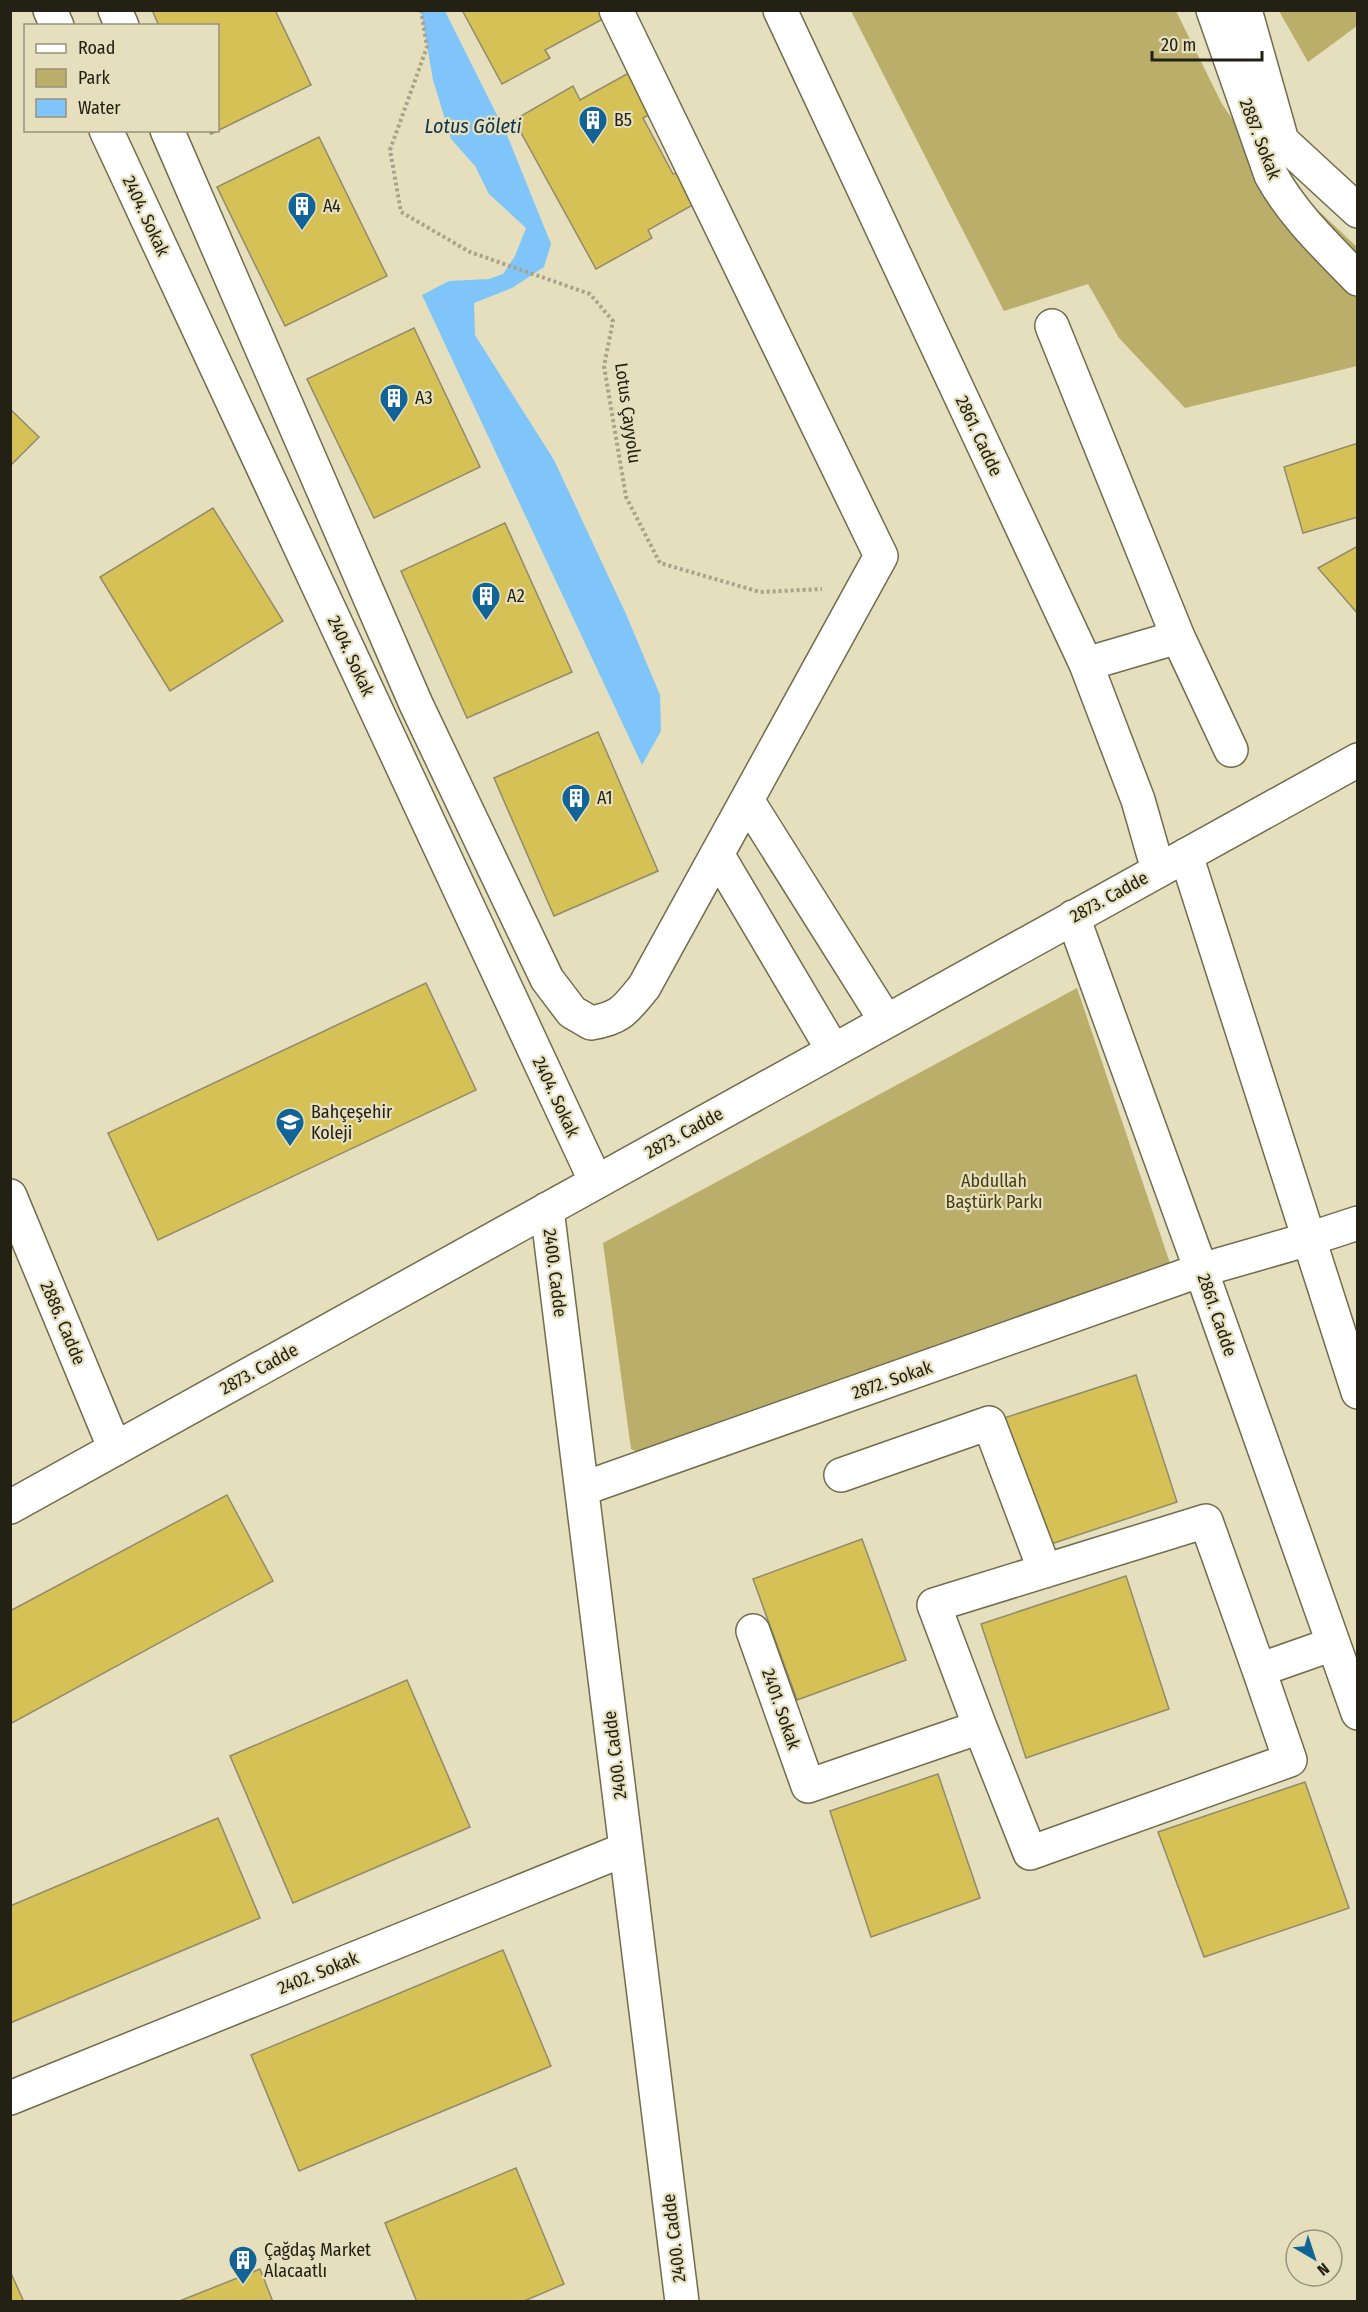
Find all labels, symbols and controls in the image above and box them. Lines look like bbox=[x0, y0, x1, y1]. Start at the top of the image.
legend bbox=[24, 24, 219, 132]
scale bar bbox=[1152, 24, 1262, 62]
text: 20 m bbox=[1161, 34, 1196, 56]
text: Road bbox=[78, 37, 115, 59]
text: Park bbox=[78, 67, 111, 89]
street label: 2887. Sokak bbox=[1235, 95, 1286, 183]
text: Water bbox=[78, 97, 121, 119]
building icon: B5 bbox=[577, 104, 609, 146]
place label: B5 bbox=[614, 109, 632, 131]
water label: Lotus Göleti bbox=[425, 114, 521, 138]
street label: 2404. Sokak bbox=[118, 172, 174, 260]
building icon: A4 bbox=[286, 190, 318, 232]
place label: A4 bbox=[323, 195, 341, 217]
street label: Lotus Çayyolu bbox=[610, 361, 646, 465]
building icon: A3 bbox=[378, 382, 410, 424]
place label: A3 bbox=[415, 387, 433, 409]
street label: 2861. Cadde bbox=[951, 392, 1007, 480]
building icon: A2 bbox=[470, 580, 502, 622]
place label: A2 bbox=[507, 585, 525, 607]
street label: 2404. Sokak bbox=[323, 612, 379, 700]
building icon: A1 bbox=[560, 782, 592, 824]
place label: A1 bbox=[597, 787, 613, 809]
street label: 2873. Cadde bbox=[1066, 866, 1152, 927]
street label: 2404. Sokak bbox=[528, 1053, 584, 1141]
place label: Bahçeşehir Koleji bbox=[311, 1101, 393, 1144]
street label: 2873. Cadde bbox=[641, 1102, 727, 1163]
school or university icon: Bahçeşehir Koleji bbox=[274, 1106, 306, 1148]
park label: Abdullah Baştürk Parkı bbox=[946, 1170, 1042, 1213]
street label: 2400. Cadde bbox=[539, 1227, 571, 1319]
street label: 2861. Cadde bbox=[1193, 1271, 1241, 1359]
street label: 2886. Cadde bbox=[36, 1278, 91, 1368]
street label: 2873. Cadde bbox=[216, 1338, 302, 1399]
street label: 2872. Sokak bbox=[849, 1356, 936, 1404]
street label: 2401. Sokak bbox=[757, 1666, 805, 1753]
street label: 2400. Cadde bbox=[599, 1709, 631, 1801]
street label: 2402. Sokak bbox=[274, 1947, 362, 1999]
street label: 2400. Cadde bbox=[658, 2192, 690, 2284]
north arrow bbox=[1284, 2228, 1344, 2288]
place label: Çağdaş Market Alacaatlı bbox=[264, 2239, 371, 2282]
building icon: Çağdaş Market Alacaatlı bbox=[227, 2244, 259, 2286]
text: N bbox=[1313, 2259, 1333, 2280]

